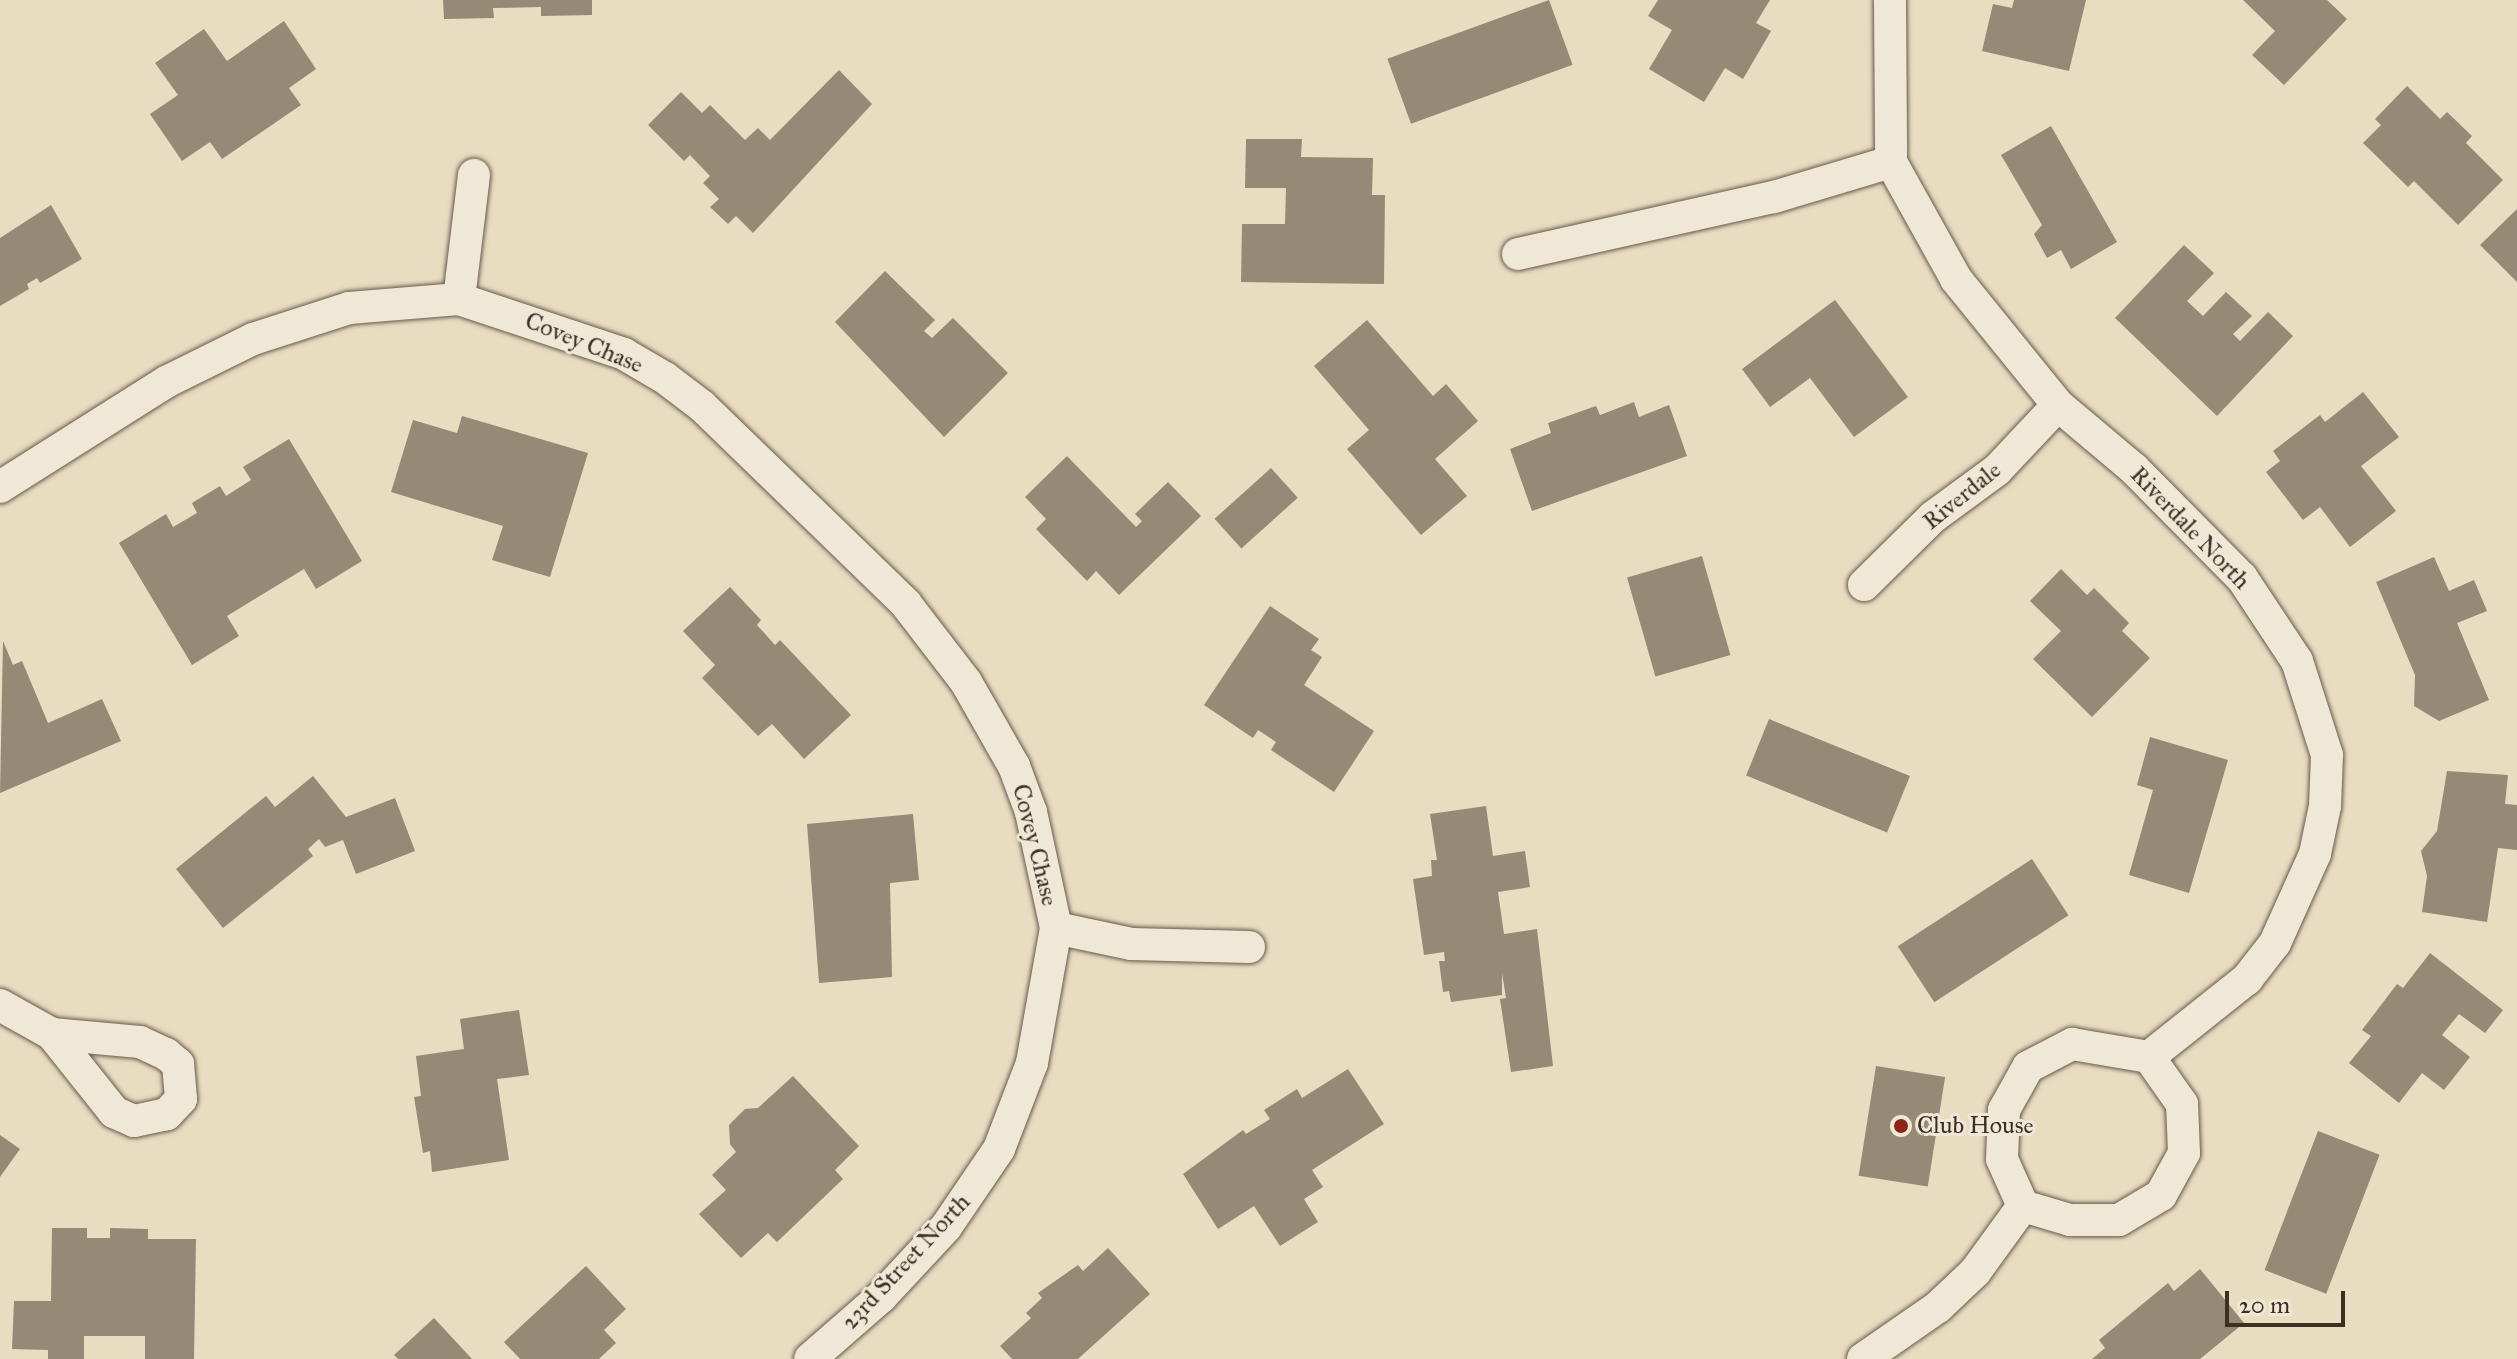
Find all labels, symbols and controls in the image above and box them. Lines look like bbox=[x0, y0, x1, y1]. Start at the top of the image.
street label: Covey Chase bbox=[521, 306, 647, 380]
street label: Riverdale bbox=[1917, 456, 2007, 536]
street label: Riverdale North bbox=[2124, 460, 2256, 596]
street label: Covey Chase bbox=[1006, 781, 1064, 909]
place label: Club House bbox=[1917, 1112, 2034, 1140]
marker: Club House bbox=[1892, 1117, 1910, 1135]
street label: 23rd Street North bbox=[836, 1188, 976, 1336]
scale bar bbox=[2229, 1275, 2349, 1325]
text: 20 m bbox=[2239, 1290, 2290, 1320]

